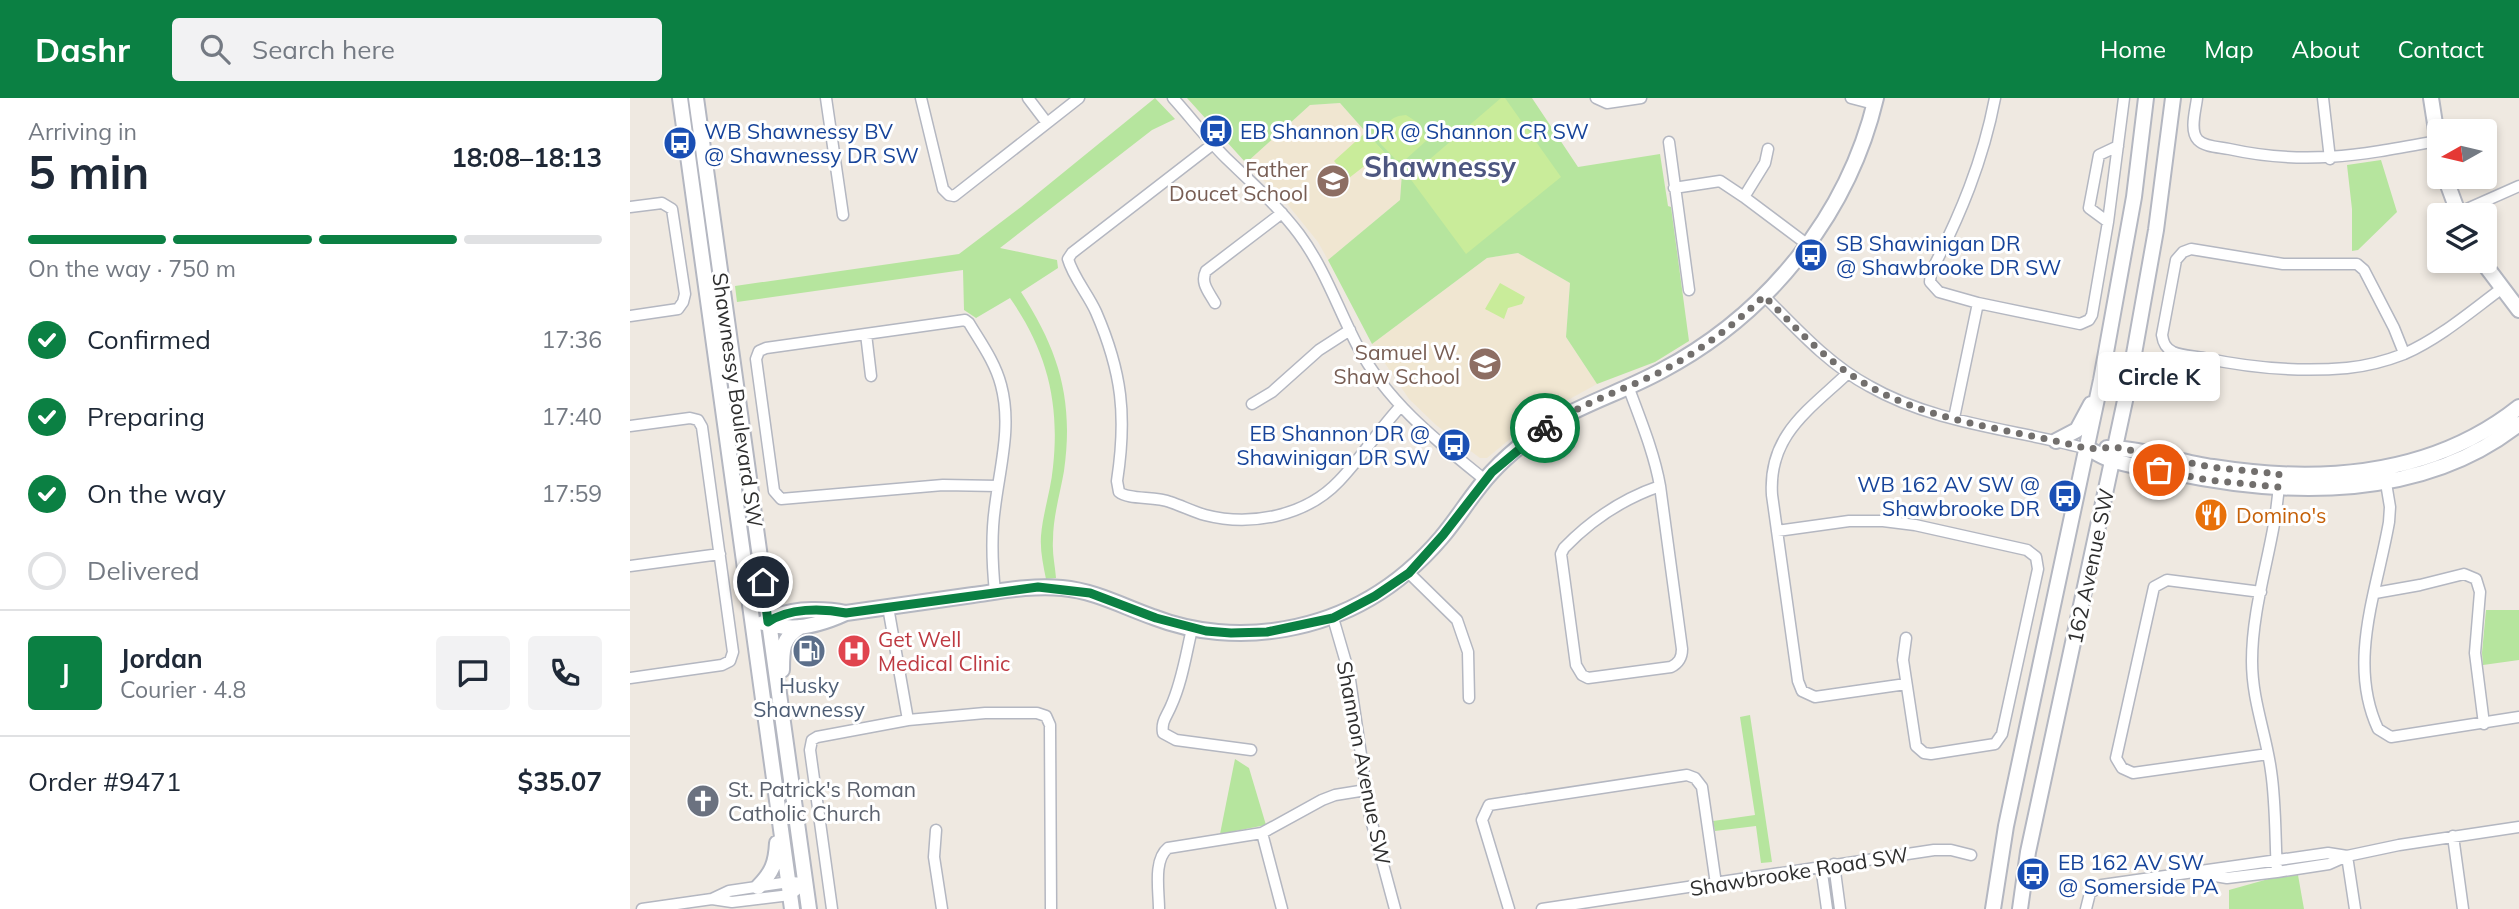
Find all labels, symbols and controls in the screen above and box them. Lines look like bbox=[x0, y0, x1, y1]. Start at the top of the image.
search box bbox=[172, 18, 662, 81]
text: Dashr bbox=[35, 29, 130, 70]
icon: search bbox=[196, 30, 234, 68]
text: Search here bbox=[252, 33, 395, 66]
text: Home bbox=[2100, 34, 2166, 64]
text: Map bbox=[2204, 34, 2254, 64]
text: About bbox=[2292, 34, 2360, 64]
text: Contact bbox=[2398, 34, 2484, 64]
bus stop icon: EB Shannon DR @ Shannon CR SW bbox=[1197, 112, 1235, 150]
text: Arriving in bbox=[28, 117, 137, 146]
place label: WB Shawnessy BV @ Shawnessy DR SW bbox=[704, 118, 919, 168]
place label: EB Shannon DR @ Shannon CR SW bbox=[1240, 118, 1589, 144]
north arrow bbox=[2427, 119, 2497, 189]
map controls bbox=[2427, 119, 2497, 273]
bus stop icon: WB Shawnessy BV @ Shawnessy DR SW bbox=[661, 124, 699, 162]
text: 18:08–18:13 bbox=[451, 141, 602, 174]
text: 5 min bbox=[28, 143, 149, 201]
district label: Shawnessy bbox=[1364, 149, 1517, 184]
place label: Father Doucet School bbox=[1169, 156, 1308, 206]
school or university icon: Father Doucet School bbox=[1314, 162, 1352, 200]
button: layers bbox=[2427, 203, 2497, 273]
place label: SB Shawinigan DR @ Shawbrooke DR SW bbox=[1836, 230, 2061, 280]
bus stop icon: SB Shawinigan DR @ Shawbrooke DR SW bbox=[1792, 236, 1830, 274]
text: On the way · 750 m bbox=[28, 254, 236, 283]
street label: Shawnessy Boulevard SW bbox=[707, 271, 769, 529]
icon: check bbox=[28, 321, 66, 359]
text: Confirmed bbox=[87, 323, 211, 356]
text: 17:36 bbox=[542, 325, 602, 354]
place label: Samuel W. Shaw School bbox=[1334, 339, 1460, 389]
school or university icon: Samuel W. Shaw School bbox=[1466, 345, 1504, 383]
callout: Circle K bbox=[2098, 351, 2220, 400]
text: Circle K bbox=[2118, 362, 2200, 391]
courier bbox=[1510, 393, 1580, 463]
icon: check bbox=[28, 398, 66, 436]
text: Preparing bbox=[87, 400, 205, 433]
text: 17:40 bbox=[542, 402, 602, 431]
icon: bike bbox=[1526, 409, 1564, 447]
place label: EB Shannon DR @ Shawinigan DR SW bbox=[1237, 420, 1430, 470]
bus stop icon: EB Shannon DR @ Shawinigan DR SW bbox=[1435, 426, 1473, 464]
pin bbox=[2129, 440, 2189, 500]
icon: bag bbox=[2140, 451, 2178, 489]
place label: WB 162 AV SW @ Shawbrooke DR bbox=[1857, 471, 2040, 521]
icon: check bbox=[28, 475, 66, 513]
text: On the way bbox=[87, 477, 226, 510]
bus stop icon: WB 162 AV SW @ Shawbrooke DR bbox=[2046, 477, 2084, 515]
text: 17:59 bbox=[542, 479, 602, 508]
street label: 162 Avenue SW bbox=[2061, 486, 2119, 646]
restaurant icon: Domino's bbox=[2192, 496, 2230, 534]
place label: Domino's bbox=[2236, 502, 2326, 528]
pin bbox=[733, 552, 793, 612]
text: Delivered bbox=[87, 554, 200, 587]
icon: home bbox=[744, 563, 782, 601]
place label: Get Well Medical Clinic bbox=[878, 626, 1011, 676]
fuel station icon: Husky Shawnessy bbox=[790, 632, 828, 670]
hospital icon: Get Well Medical Clinic bbox=[835, 632, 873, 670]
button: chat bbox=[436, 636, 510, 710]
button: phone bbox=[528, 636, 602, 710]
text: Jordan bbox=[120, 642, 203, 675]
text: J bbox=[60, 657, 70, 690]
street label: Shannon Avenue SW bbox=[1331, 659, 1397, 867]
place label: Husky Shawnessy bbox=[753, 672, 865, 722]
text: Courier · 4.8 bbox=[120, 675, 246, 704]
text: Order #9471 bbox=[28, 765, 181, 798]
text: $35.07 bbox=[518, 765, 602, 798]
place label: St. Patrick's Roman Catholic Church bbox=[728, 776, 916, 826]
church icon: St. Patrick's Roman Catholic Church bbox=[684, 782, 722, 820]
street label: Shawbrooke Road SW bbox=[1688, 841, 1910, 901]
place label: EB 162 AV SW @ Somerside PA bbox=[2058, 849, 2219, 899]
bus stop icon: EB 162 AV SW @ Somerside PA bbox=[2014, 855, 2052, 893]

